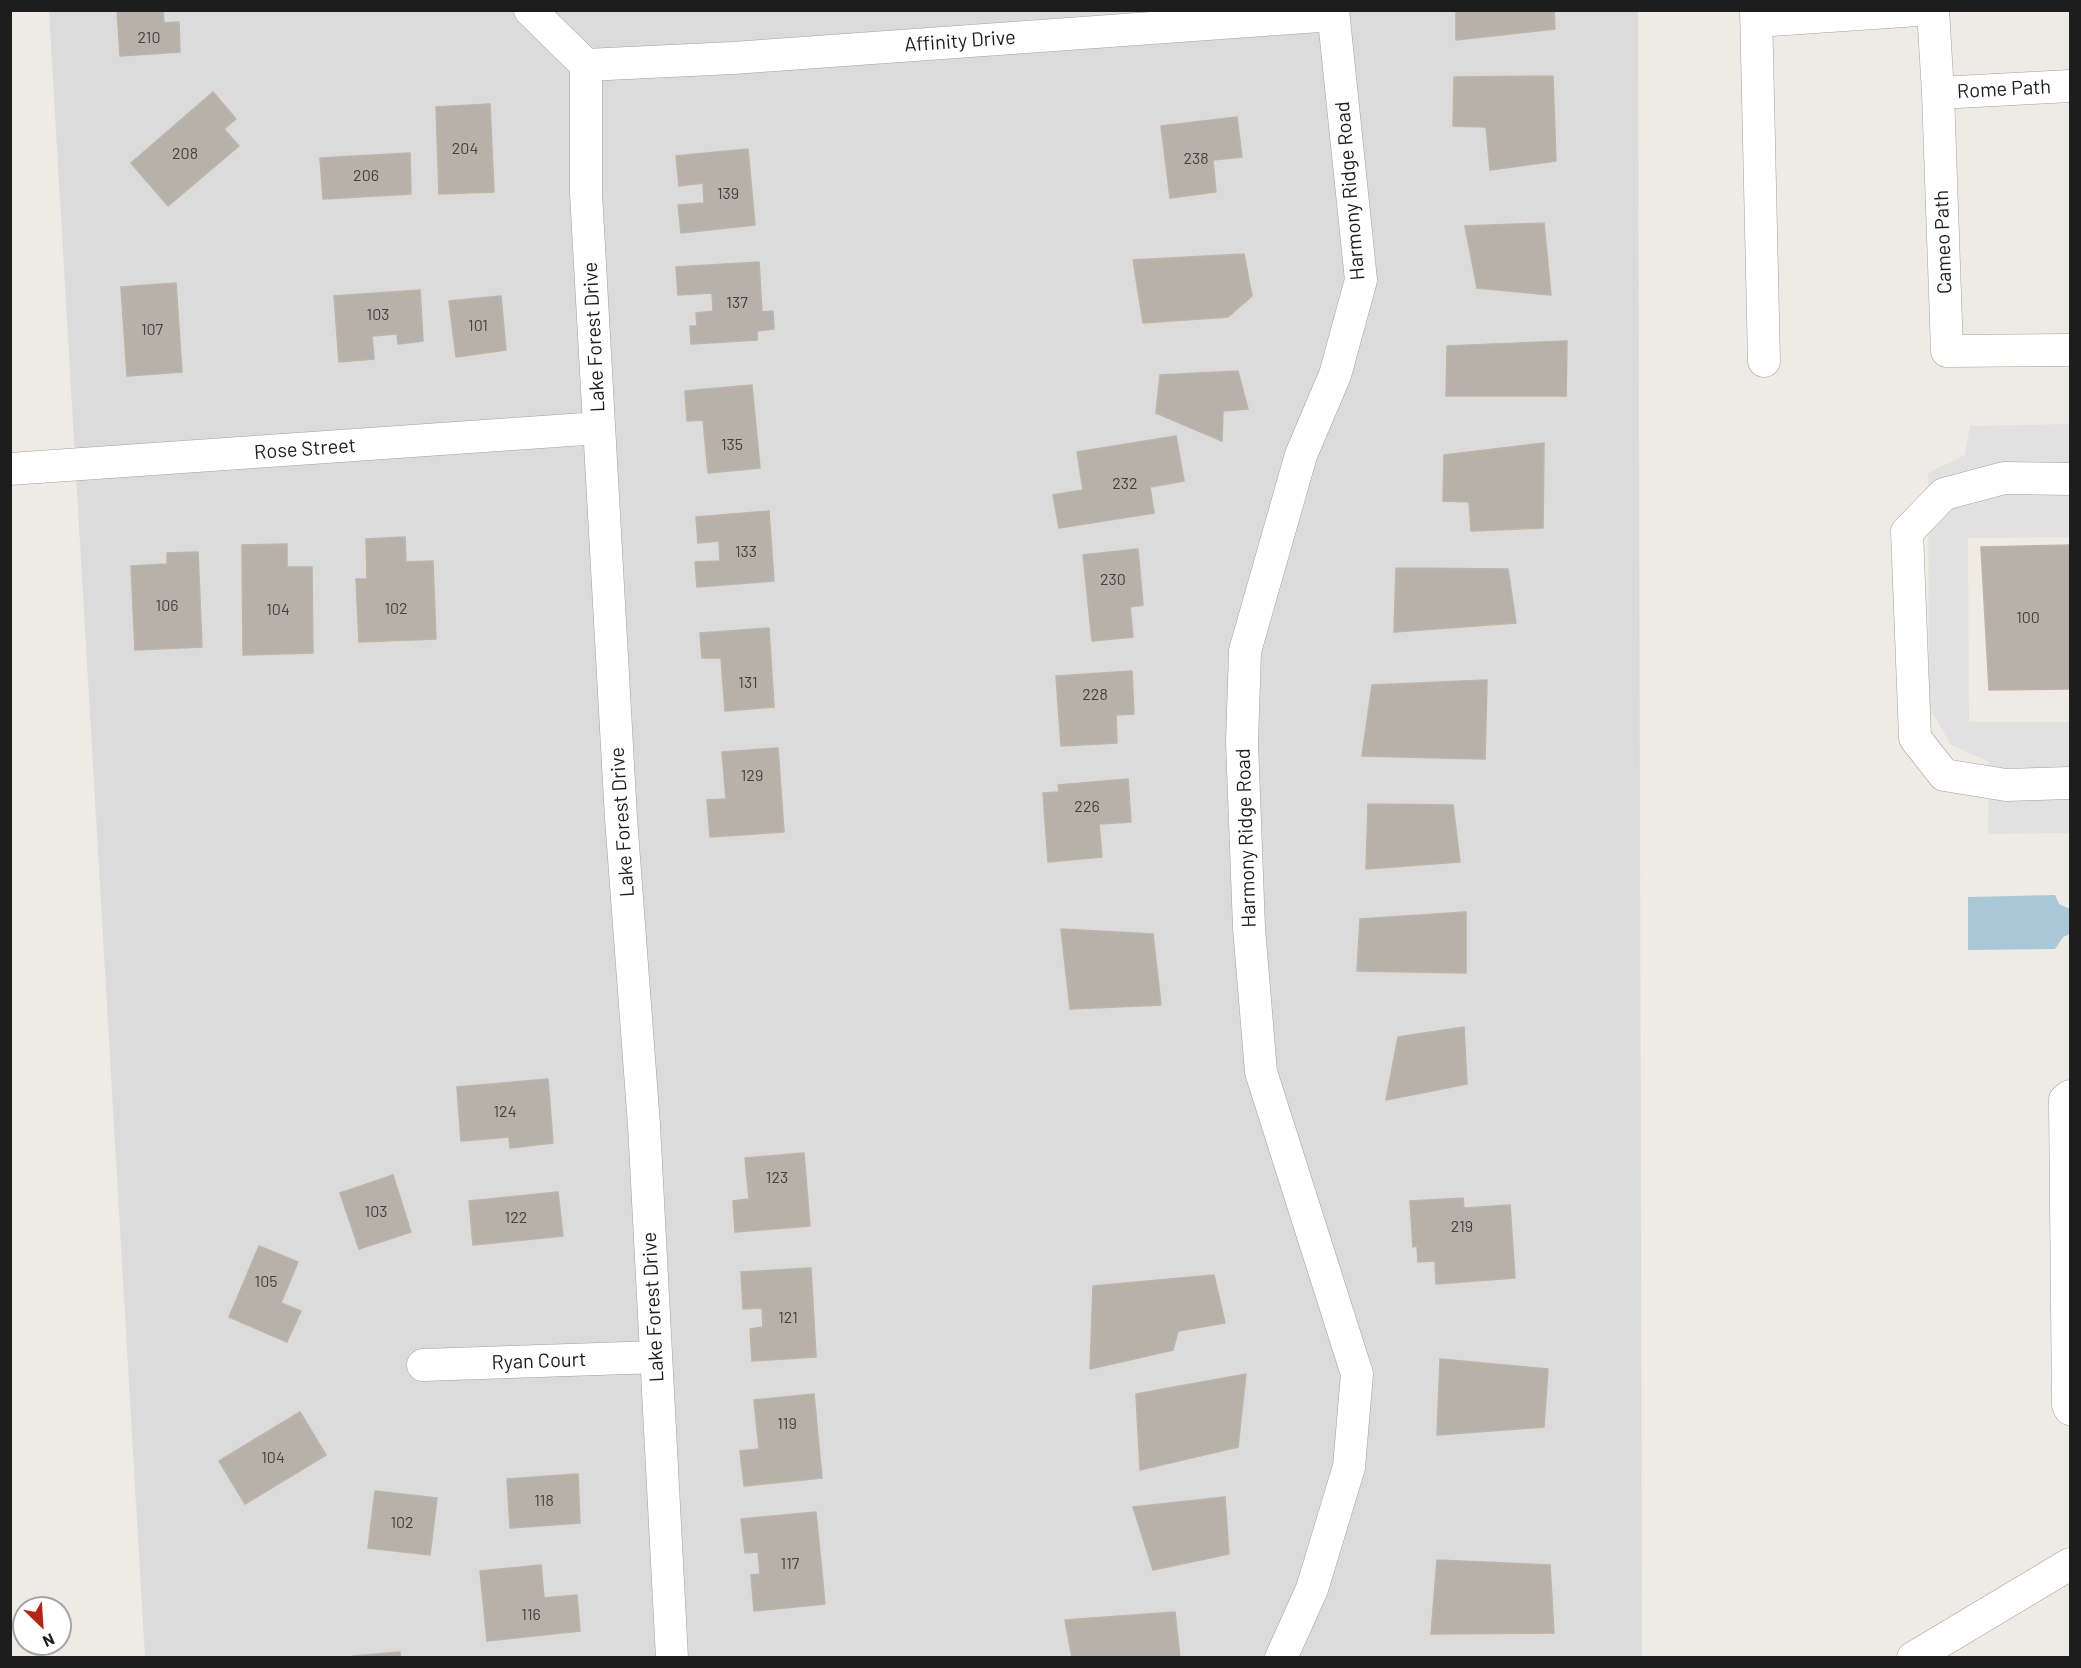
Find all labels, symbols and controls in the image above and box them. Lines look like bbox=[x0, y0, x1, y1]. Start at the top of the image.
street label: Affinity Drive bbox=[903, 25, 1017, 57]
house number: 210 bbox=[138, 28, 160, 48]
street label: Rome Path bbox=[1956, 75, 2052, 103]
street label: Harmony Ridge Road bbox=[1330, 101, 1370, 281]
house number: 204 bbox=[452, 139, 478, 159]
house number: 208 bbox=[172, 144, 198, 164]
house number: 238 bbox=[1183, 149, 1209, 169]
house number: 206 bbox=[353, 166, 379, 186]
house number: 139 bbox=[717, 184, 739, 204]
street label: Cameo Path bbox=[1929, 190, 1957, 294]
street label: Lake Forest Drive bbox=[578, 261, 610, 413]
house number: 137 bbox=[726, 293, 748, 313]
house number: 103 bbox=[367, 305, 389, 325]
house number: 101 bbox=[468, 316, 488, 336]
house number: 107 bbox=[141, 320, 163, 340]
street label: Rose Street bbox=[253, 433, 357, 465]
house number: 135 bbox=[721, 435, 743, 455]
house number: 232 bbox=[1112, 474, 1138, 494]
house number: 133 bbox=[735, 542, 757, 562]
house number: 230 bbox=[1100, 570, 1126, 590]
house number: 106 bbox=[156, 596, 178, 616]
house number: 102 bbox=[384, 599, 408, 619]
house number: 104 bbox=[266, 600, 290, 620]
house number: 100 bbox=[2016, 608, 2040, 628]
house number: 131 bbox=[738, 673, 758, 693]
house number: 228 bbox=[1082, 685, 1108, 705]
street label: Lake Forest Drive bbox=[605, 746, 639, 898]
street label: Harmony Ridge Road bbox=[1231, 748, 1261, 928]
house number: 129 bbox=[741, 766, 763, 786]
house number: 226 bbox=[1074, 797, 1100, 817]
house number: 124 bbox=[494, 1102, 516, 1122]
house number: 123 bbox=[766, 1168, 788, 1188]
house number: 103 bbox=[365, 1202, 387, 1222]
house number: 122 bbox=[505, 1208, 527, 1228]
house number: 219 bbox=[1451, 1217, 1473, 1237]
street label: Lake Forest Drive bbox=[637, 1231, 669, 1383]
house number: 105 bbox=[255, 1272, 277, 1292]
house number: 121 bbox=[778, 1308, 798, 1328]
street label: Ryan Court bbox=[491, 1347, 587, 1375]
house number: 119 bbox=[777, 1414, 797, 1434]
house number: 104 bbox=[261, 1448, 285, 1468]
house number: 118 bbox=[534, 1491, 554, 1511]
house number: 102 bbox=[390, 1513, 414, 1533]
house number: 117 bbox=[781, 1554, 799, 1574]
north arrow bbox=[12, 1596, 72, 1656]
house number: 116 bbox=[521, 1605, 541, 1625]
text: N bbox=[40, 1630, 58, 1652]

